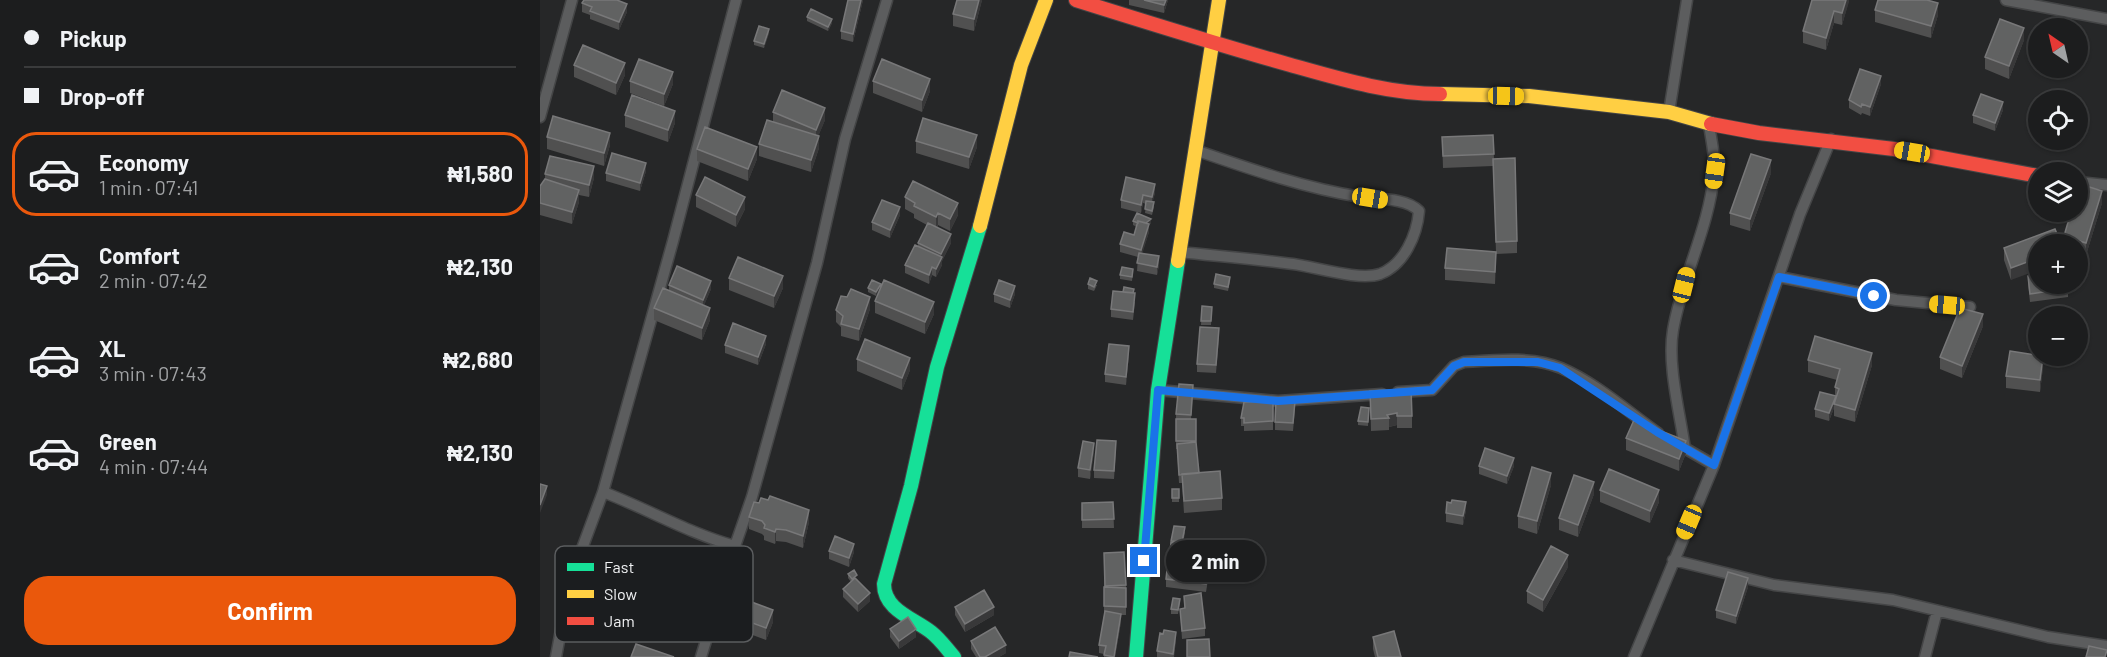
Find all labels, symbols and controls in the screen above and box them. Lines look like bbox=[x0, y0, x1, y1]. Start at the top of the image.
north arrow bbox=[2028, 18, 2088, 78]
map controls bbox=[2028, 18, 2088, 366]
text: Pickup bbox=[60, 25, 127, 51]
text: Drop-off bbox=[60, 83, 144, 109]
car bbox=[1488, 87, 1524, 105]
button: locate bbox=[2028, 90, 2088, 150]
car bbox=[1893, 140, 1931, 164]
icon: car bbox=[27, 147, 81, 201]
text: Economy bbox=[99, 149, 189, 175]
car bbox=[1704, 152, 1726, 190]
text: ₦1,580 bbox=[447, 160, 513, 186]
button: layers bbox=[2028, 162, 2088, 222]
text: 1 min · 07:41 bbox=[99, 175, 198, 199]
car bbox=[1351, 186, 1389, 210]
button: + bbox=[2028, 234, 2088, 294]
icon: car bbox=[27, 240, 81, 294]
text: Comfort bbox=[99, 242, 180, 268]
text: ₦2,130 bbox=[447, 253, 513, 279]
car bbox=[1671, 265, 1697, 305]
text: 2 min · 07:42 bbox=[99, 268, 208, 292]
route start bbox=[1860, 282, 1887, 309]
car bbox=[1928, 294, 1966, 316]
button: − bbox=[2028, 306, 2088, 366]
icon: car bbox=[27, 333, 81, 387]
text: XL bbox=[99, 335, 125, 361]
text: ₦2,680 bbox=[443, 346, 513, 372]
text: 3 min · 07:43 bbox=[99, 361, 207, 385]
icon: car bbox=[27, 426, 81, 480]
text: Green bbox=[99, 428, 157, 454]
text: ₦2,130 bbox=[447, 439, 513, 465]
text: 4 min · 07:44 bbox=[99, 454, 208, 478]
car bbox=[1674, 502, 1704, 542]
callout: 2 min bbox=[1165, 540, 1264, 582]
legend bbox=[555, 546, 753, 642]
route end bbox=[1130, 547, 1157, 574]
text: 2 min bbox=[1192, 549, 1239, 573]
text: Fast bbox=[604, 557, 634, 576]
button: Confirm bbox=[24, 576, 516, 645]
text: Slow bbox=[604, 584, 637, 603]
text: Jam bbox=[604, 611, 635, 630]

